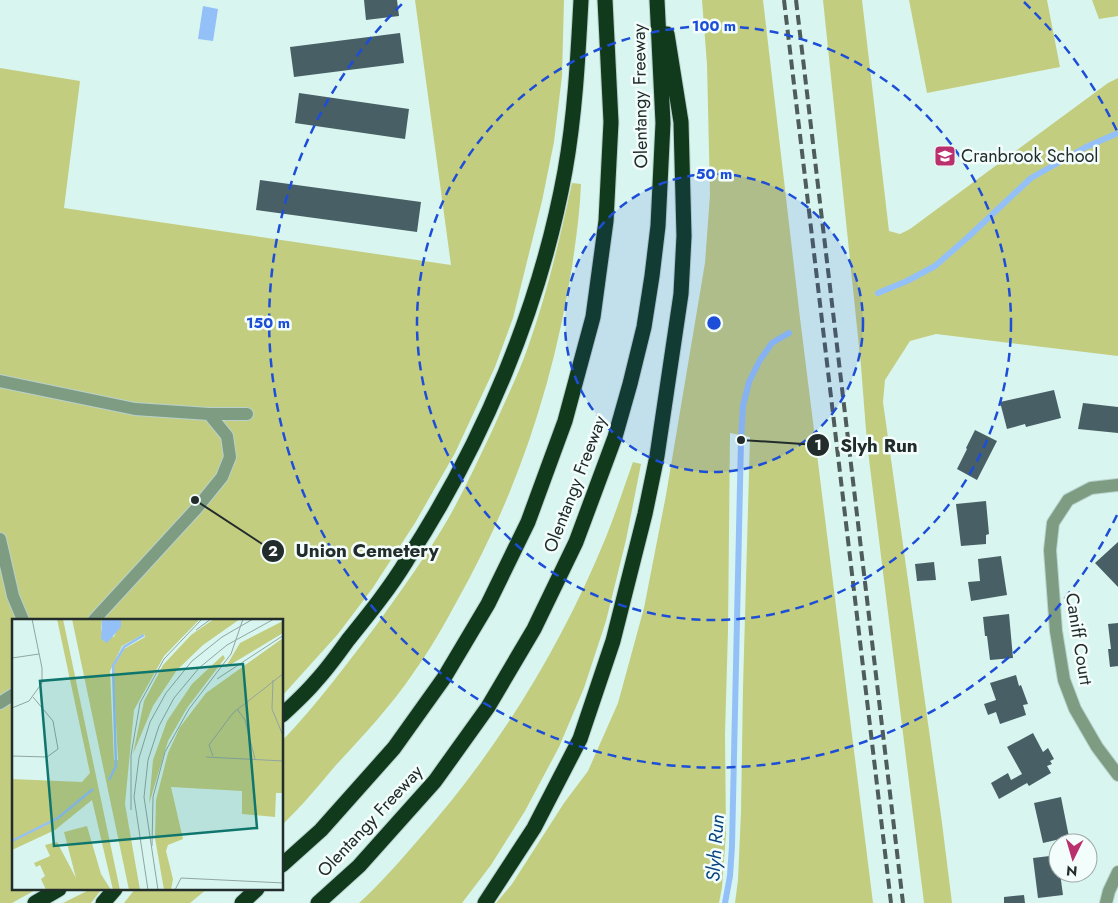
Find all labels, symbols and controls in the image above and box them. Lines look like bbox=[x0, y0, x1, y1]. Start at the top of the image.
text: 100 m bbox=[692, 15, 736, 37]
street label: Olentangy Freeway bbox=[626, 23, 654, 169]
place label: Cranbrook School bbox=[961, 143, 1098, 169]
school or university icon: Cranbrook School bbox=[933, 144, 957, 168]
text: 50 m bbox=[696, 163, 732, 185]
text: 150 m bbox=[246, 312, 290, 334]
centre of rings bbox=[705, 314, 723, 332]
street label: Olentangy Freeway bbox=[537, 412, 613, 556]
callout: Slyh Run bbox=[805, 428, 928, 462]
text: Slyh Run bbox=[840, 432, 918, 459]
text: 1 bbox=[814, 434, 822, 456]
callout: Union Cemetery bbox=[260, 534, 449, 568]
text: Union Cemetery bbox=[295, 537, 440, 564]
text: 2 bbox=[268, 540, 278, 562]
street label: Caniff Court bbox=[1059, 591, 1099, 688]
inset map bbox=[12, 619, 284, 890]
street label: Olentangy Freeway bbox=[311, 759, 429, 883]
water label: Slyh Run bbox=[699, 813, 731, 883]
north arrow bbox=[1048, 833, 1098, 883]
text: N bbox=[1065, 861, 1078, 881]

